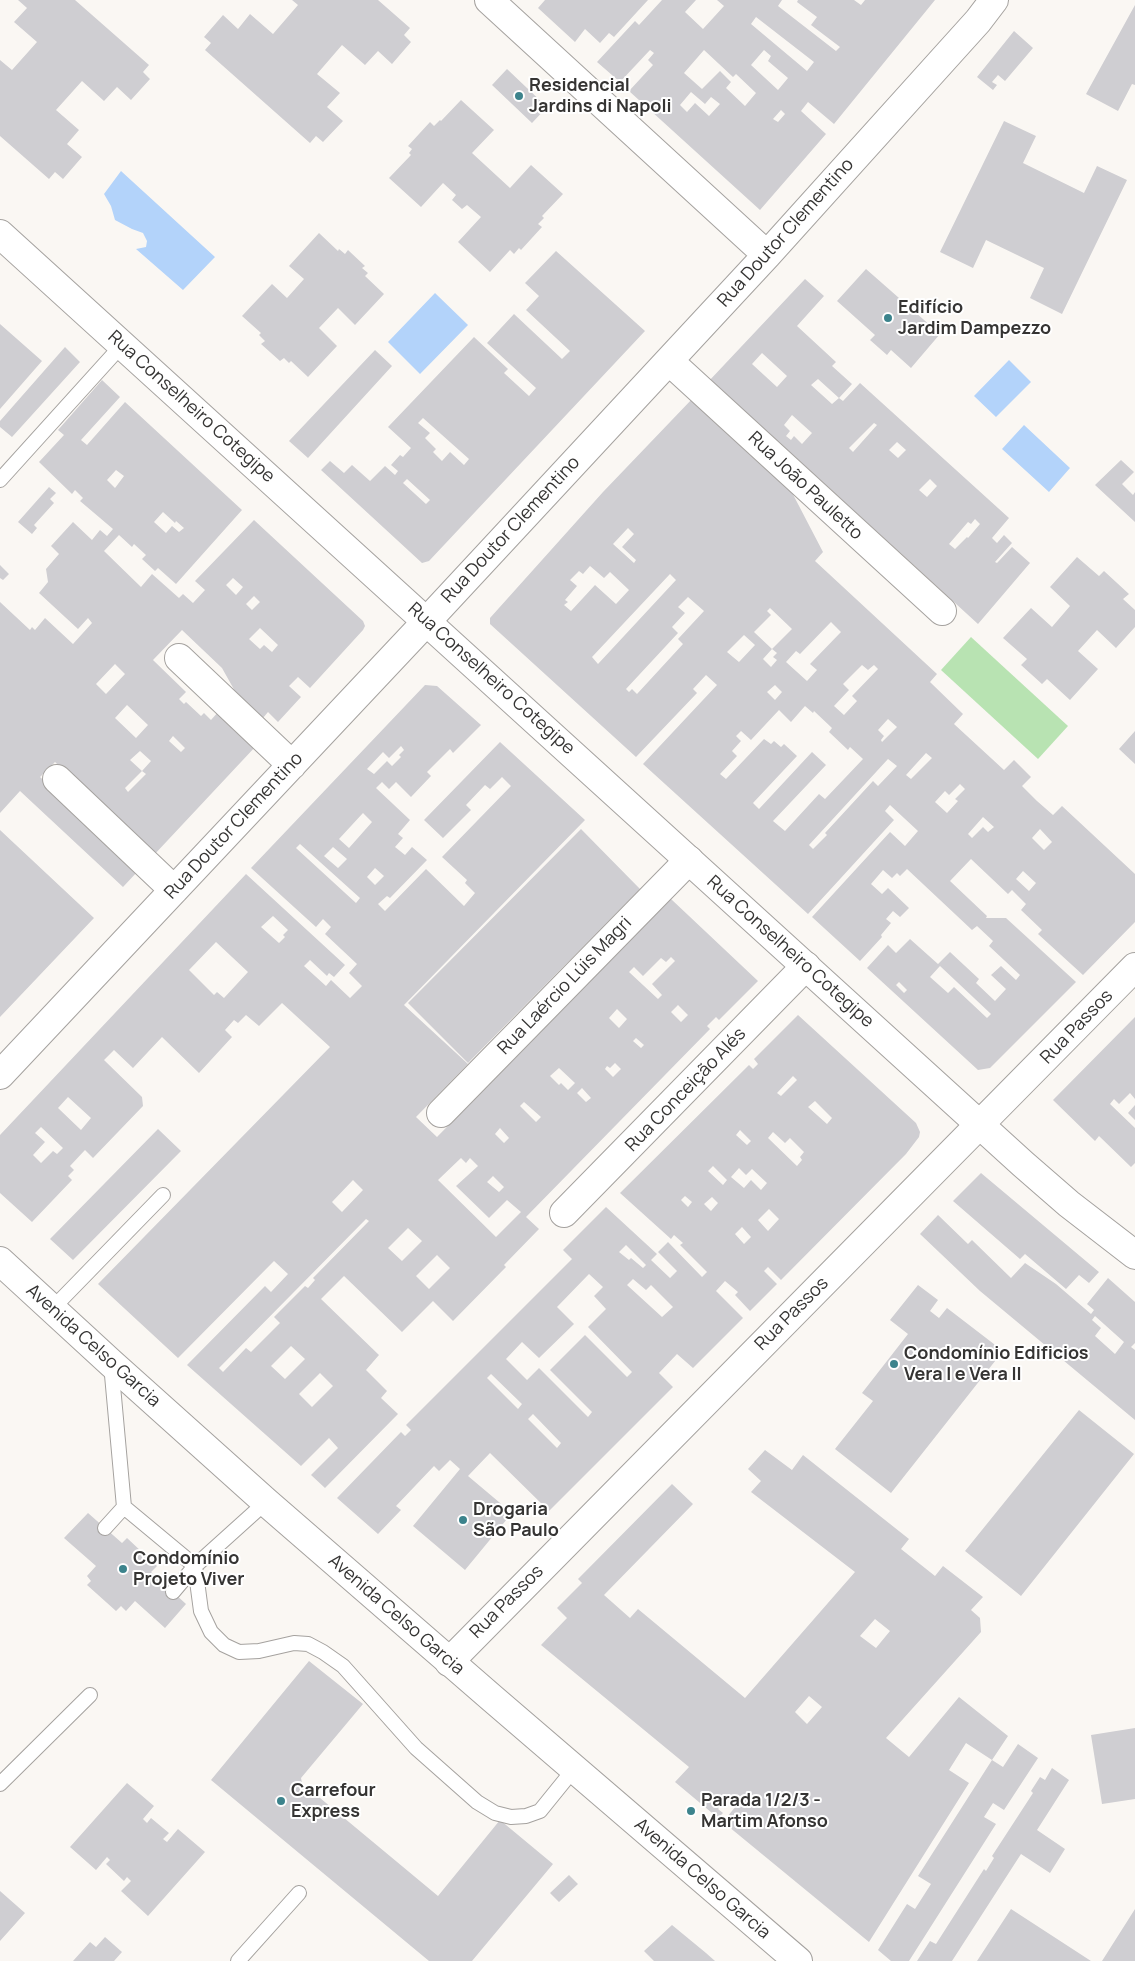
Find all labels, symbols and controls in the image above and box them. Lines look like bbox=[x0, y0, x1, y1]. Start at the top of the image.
place label: Residencial Jardins di Napoli bbox=[529, 75, 671, 118]
marker: Residencial Jardins di Napoli bbox=[513, 90, 525, 102]
street label: Rua Doutor Clementino bbox=[713, 154, 859, 312]
place label: Edifício Jardim Dampezzo bbox=[898, 297, 1051, 340]
marker: Edifício Jardim Dampezzo bbox=[882, 312, 894, 324]
street label: Rua Conselheiro Cotegipe bbox=[103, 326, 279, 488]
street label: Rua João Pauletto bbox=[743, 427, 867, 545]
street label: Rua Doutor Clementino bbox=[437, 452, 585, 608]
street label: Rua Conselheiro Cotegipe bbox=[403, 598, 579, 760]
street label: Rua Doutor Clementino bbox=[160, 748, 308, 904]
street label: Rua Conselheiro Cotegipe bbox=[702, 871, 878, 1033]
street label: Rua Laércio Lúis Magri bbox=[494, 913, 636, 1059]
street label: Rua Passos bbox=[1036, 985, 1118, 1069]
street label: Rua Conceição Alés bbox=[621, 1024, 751, 1156]
street label: Rua Passos bbox=[751, 1273, 833, 1355]
street label: Avenida Celso Garcia bbox=[21, 1280, 165, 1412]
place label: Condomínio Edificios Vera I e Vera II bbox=[904, 1343, 1089, 1386]
marker: Condomínio Edificios Vera I e Vera II bbox=[888, 1358, 900, 1370]
place label: Drogaria São Paulo bbox=[473, 1499, 559, 1542]
marker: Drogaria São Paulo bbox=[457, 1514, 469, 1526]
place label: Condomínio Projeto Viver bbox=[133, 1548, 245, 1590]
street label: Avenida Celso Garcia bbox=[324, 1550, 468, 1680]
street label: Rua Passos bbox=[466, 1561, 548, 1643]
marker: Condomínio Projeto Viver bbox=[117, 1563, 129, 1575]
place label: Carrefour Express bbox=[291, 1780, 376, 1822]
place label: Parada 1/2/3 - Martim Afonso bbox=[701, 1790, 828, 1832]
marker: Carrefour Express bbox=[275, 1795, 287, 1807]
marker: Parada 1/2/3 - Martim Afonso bbox=[685, 1805, 697, 1817]
street label: Avenida Celso Garcia bbox=[630, 1814, 774, 1944]

